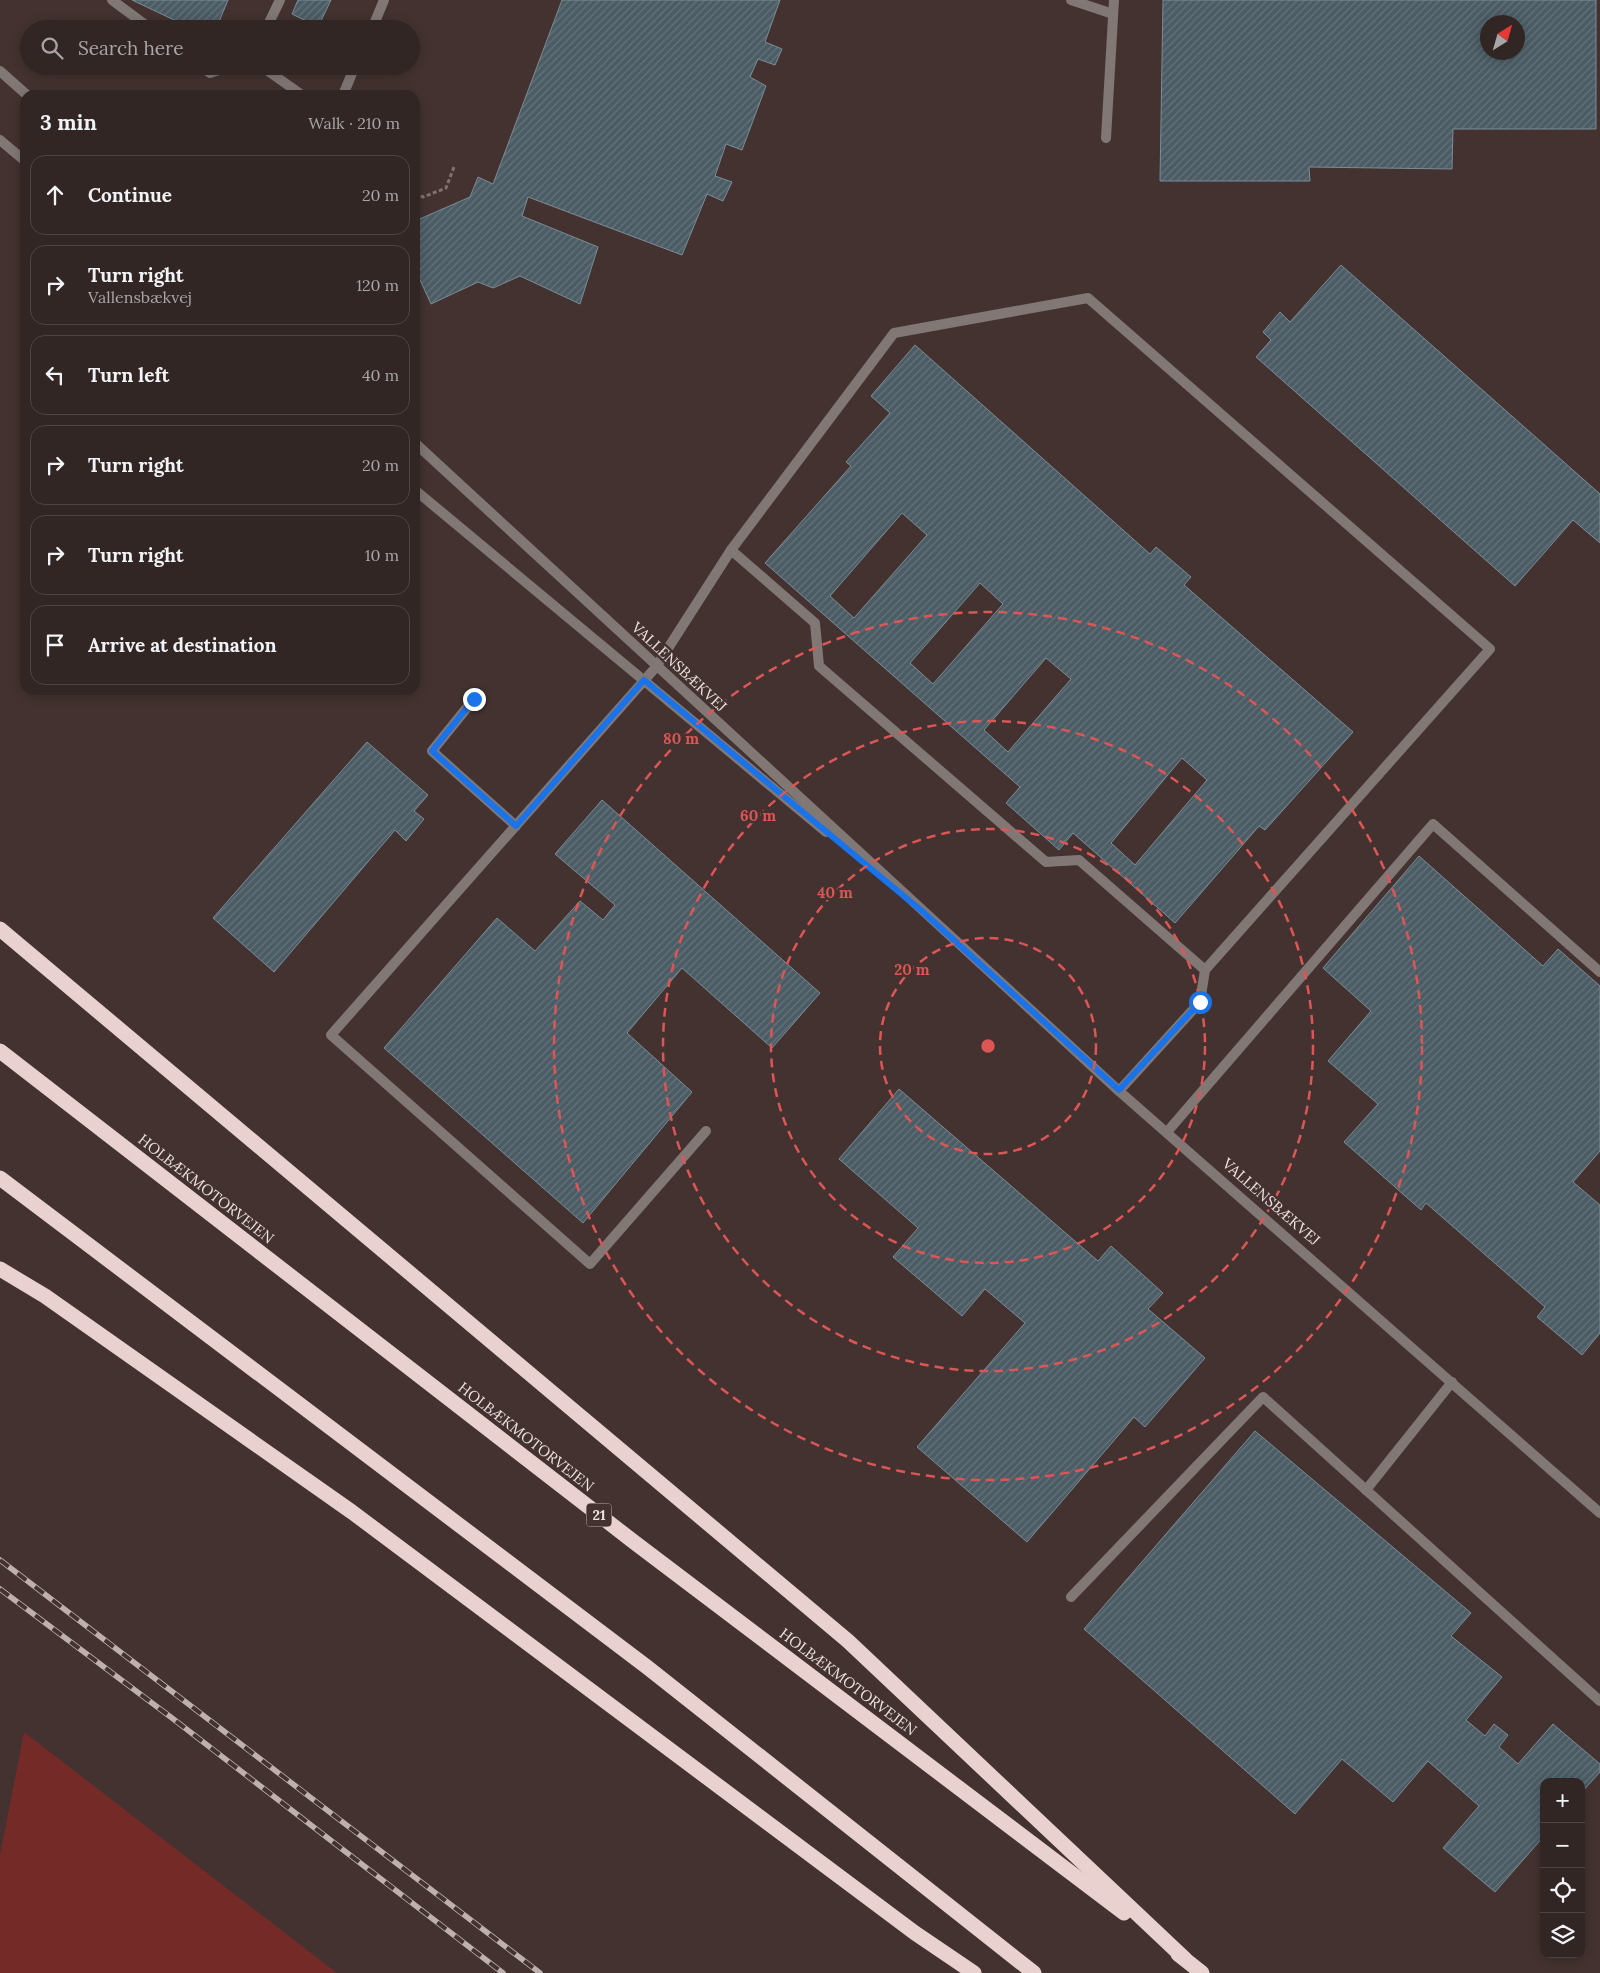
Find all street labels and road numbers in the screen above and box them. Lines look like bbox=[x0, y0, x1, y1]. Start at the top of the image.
street label: VALLENSBÆKVEJ bbox=[627, 617, 731, 716]
street label: HOLBÆKMOTORVEJEN bbox=[135, 1130, 278, 1247]
street label: VALLENSBÆKVEJ bbox=[1218, 1153, 1324, 1249]
street label: HOLBÆKMOTORVEJEN bbox=[455, 1378, 598, 1495]
road number: 21 bbox=[586, 1504, 612, 1526]
street label: HOLBÆKMOTORVEJEN bbox=[776, 1624, 921, 1739]

